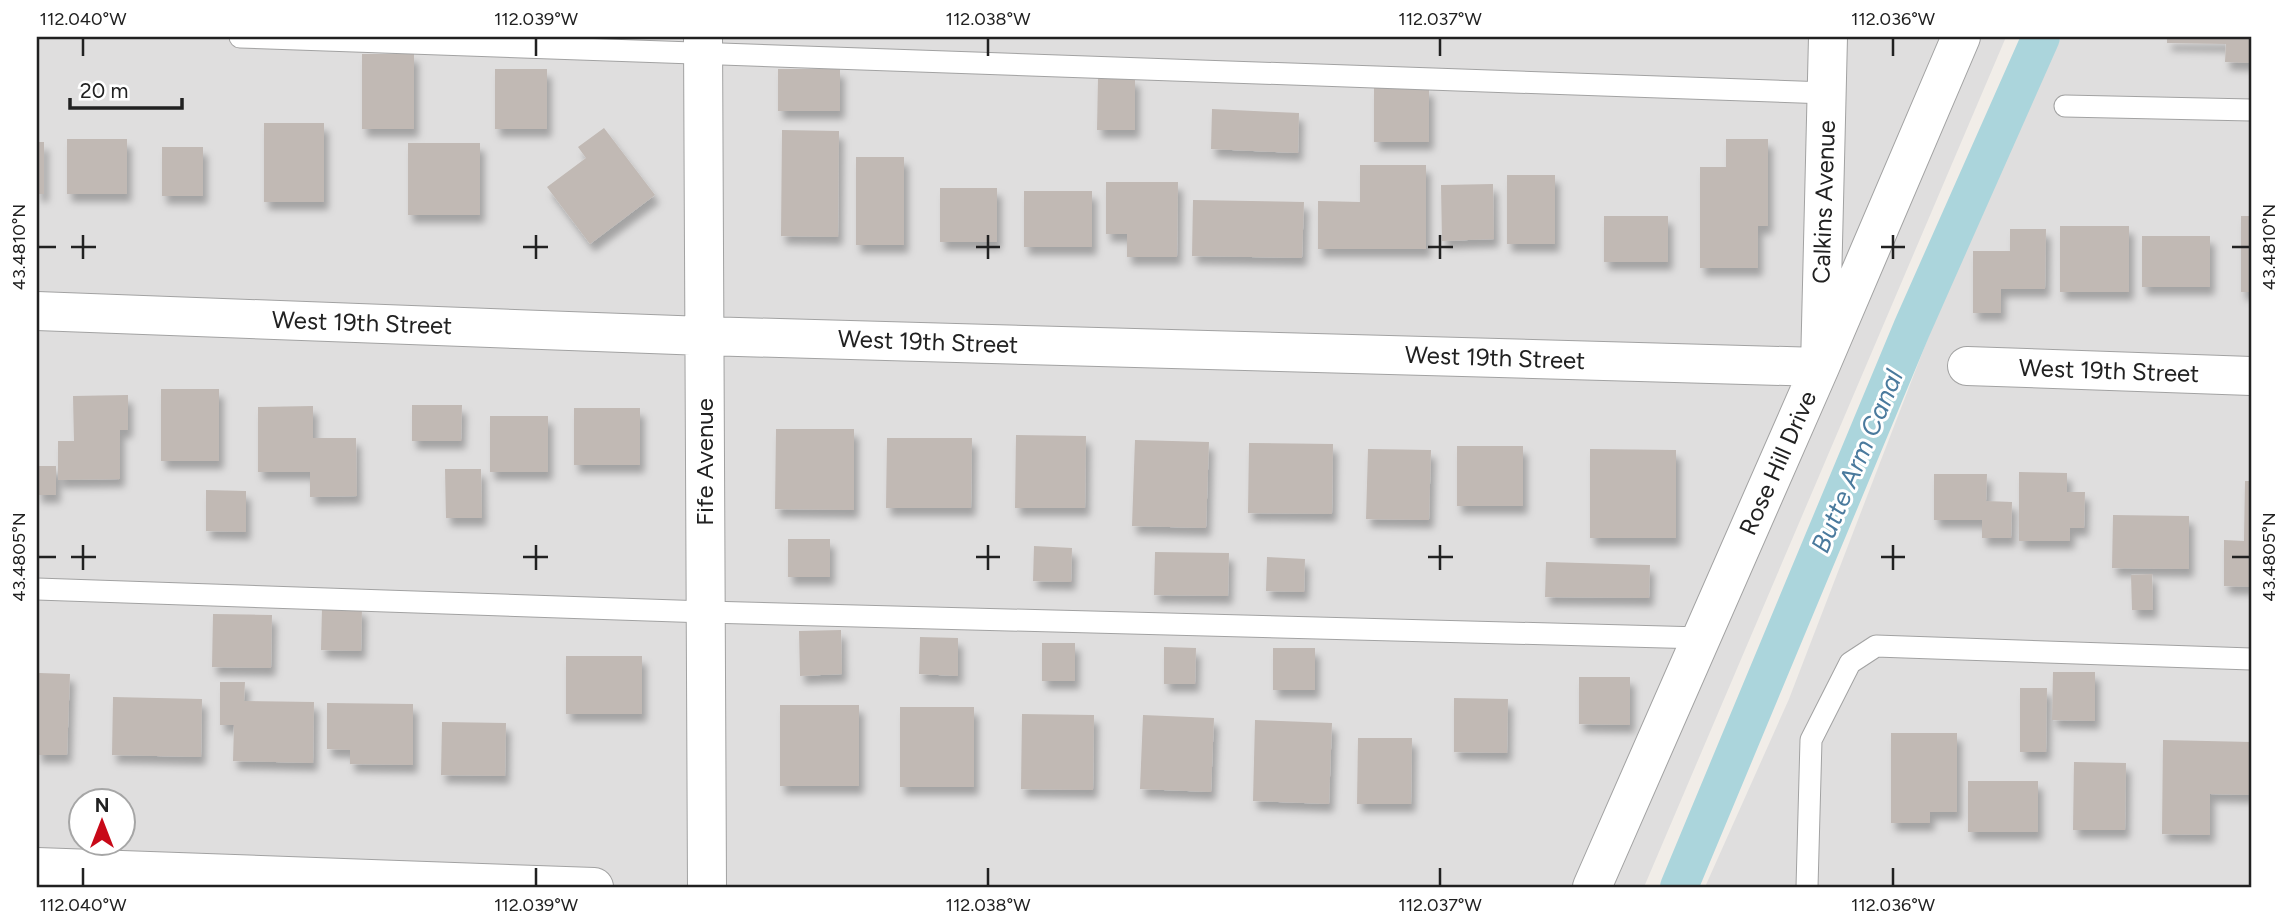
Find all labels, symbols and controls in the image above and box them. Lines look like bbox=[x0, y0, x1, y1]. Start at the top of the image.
text: 112.040°W bbox=[40, 8, 127, 30]
text: 112.039°W bbox=[494, 8, 579, 30]
text: 112.038°W bbox=[946, 8, 1031, 30]
text: 112.037°W bbox=[1398, 8, 1483, 30]
text: 112.036°W bbox=[1851, 8, 1936, 30]
scale bar bbox=[70, 66, 182, 110]
text: 20 m bbox=[80, 78, 128, 103]
street label: Calkins Avenue bbox=[1806, 120, 1841, 284]
text: 43.4810°N bbox=[8, 204, 30, 290]
text: 43.4810°N bbox=[2258, 204, 2280, 290]
street label: West 19th Street bbox=[271, 305, 453, 340]
street label: West 19th Street bbox=[837, 324, 1019, 359]
street label: West 19th Street bbox=[1404, 340, 1586, 375]
street label: West 19th Street bbox=[2018, 353, 2200, 388]
water label: Butte Arm Canal bbox=[1804, 364, 1910, 557]
street label: Rose Hill Drive bbox=[1733, 386, 1822, 539]
street label: Fife Avenue bbox=[690, 398, 719, 526]
text: 43.4805°N bbox=[8, 512, 30, 602]
text: 43.4805°N bbox=[2258, 512, 2280, 602]
north arrow bbox=[66, 788, 136, 858]
text: N bbox=[95, 794, 109, 817]
text: 112.040°W bbox=[40, 894, 127, 916]
text: 112.039°W bbox=[494, 894, 579, 916]
text: 112.038°W bbox=[946, 894, 1031, 916]
text: 112.037°W bbox=[1398, 894, 1483, 916]
text: 112.036°W bbox=[1851, 894, 1936, 916]

